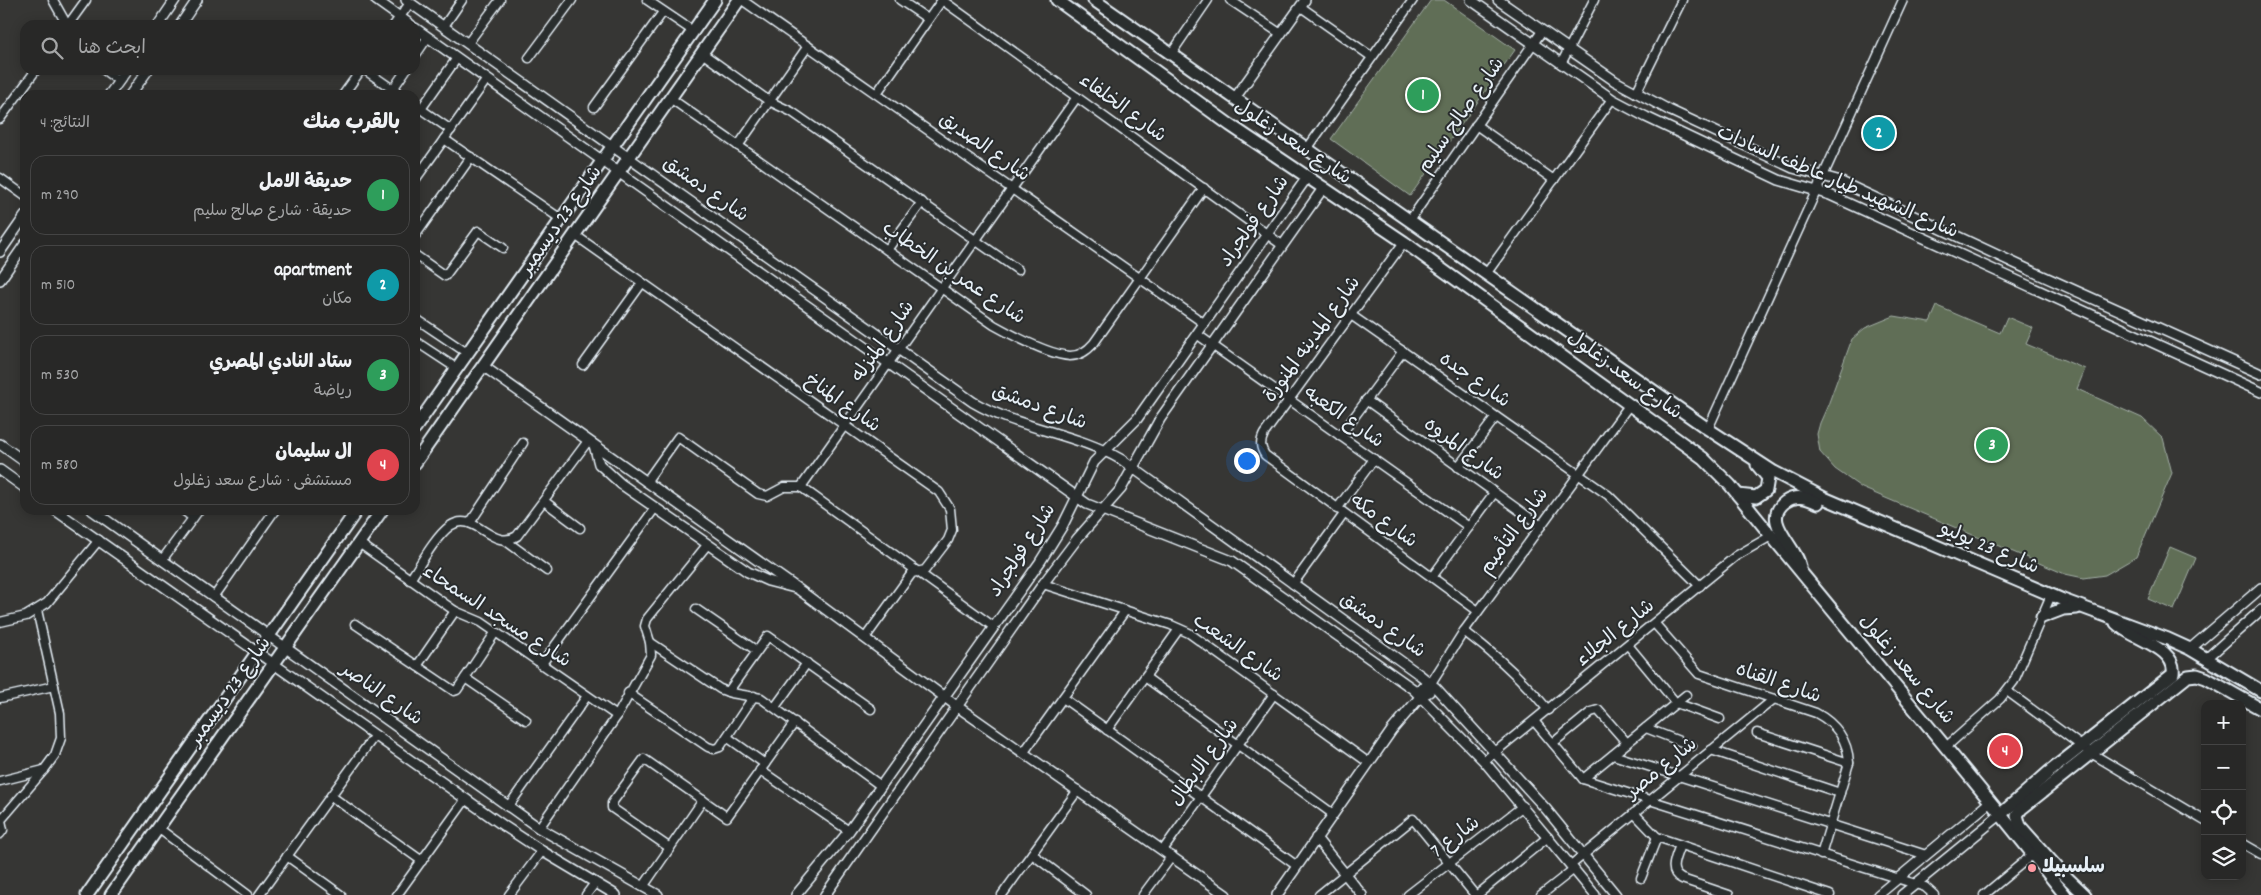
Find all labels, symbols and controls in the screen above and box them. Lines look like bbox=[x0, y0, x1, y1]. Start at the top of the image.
search box bbox=[20, 20, 420, 75]
icon: search bbox=[38, 34, 66, 62]
text: ابحث هنا bbox=[78, 36, 146, 63]
street label: شارع صالح سليم bbox=[1412, 52, 1512, 180]
street label: شارع الخلفاء bbox=[1072, 68, 1172, 150]
pin: 1 bbox=[1407, 76, 1439, 114]
street label: شارع سعد زغلول bbox=[1228, 93, 1356, 193]
street label: شارع الصديق bbox=[933, 106, 1035, 190]
text: بالقرب منك bbox=[303, 109, 400, 139]
text: النتائج: 4 bbox=[40, 112, 90, 135]
pin: 2 bbox=[1863, 114, 1895, 152]
street label: شارع الشهيد طيار عاطف السادات bbox=[1712, 119, 1962, 247]
street label: شارع دمشق bbox=[656, 150, 754, 230]
street label: شارع 23 ديسمبر bbox=[513, 161, 610, 283]
text: حديقة الامل bbox=[259, 170, 352, 197]
street label: شارع فولجراد bbox=[1213, 170, 1297, 274]
text: 290 m bbox=[41, 184, 79, 207]
text: 1 bbox=[381, 184, 385, 207]
text: حديقة · شارع صالح سليم bbox=[193, 200, 352, 223]
street label: شارع عمر بن الخطاب bbox=[876, 215, 1030, 333]
text: apartment bbox=[274, 258, 352, 285]
street label: شارع المدينه المنورة bbox=[1257, 271, 1369, 409]
text: 510 m bbox=[41, 274, 75, 297]
text: 2 bbox=[380, 274, 387, 297]
text: مكان bbox=[322, 288, 352, 311]
street label: شارع المنزله bbox=[845, 295, 923, 389]
street label: شارع سعد زغلول bbox=[1561, 325, 1687, 427]
street label: شارع جده bbox=[1432, 346, 1516, 416]
text: ستاد النادي المصري bbox=[209, 350, 352, 377]
text: 530 m bbox=[41, 364, 79, 387]
text: 3 bbox=[379, 364, 387, 387]
street label: شارع المناخ bbox=[798, 367, 886, 441]
street label: شارع دمشق bbox=[987, 378, 1091, 438]
text: رياضة bbox=[314, 380, 352, 403]
street label: شارع الكعبه bbox=[1297, 380, 1389, 456]
street label: شارع المروه bbox=[1417, 411, 1509, 489]
pin: 3 bbox=[1976, 426, 2008, 464]
text: ال سليمان bbox=[275, 440, 352, 467]
your location bbox=[1234, 448, 1260, 474]
text: 580 m bbox=[41, 454, 78, 477]
text: 4 bbox=[380, 454, 386, 477]
text: مستشفى · شارع سعد زغلول bbox=[173, 470, 352, 493]
street label: شارع التأميم bbox=[1474, 482, 1556, 582]
street label: شارع مكه bbox=[1343, 488, 1423, 556]
street label: شارع فولجراد bbox=[982, 499, 1064, 603]
street label: شارع 23 يوليو bbox=[1934, 515, 2043, 583]
street label: شارع مسجد السمحاء bbox=[416, 558, 576, 676]
street label: شارع دمشق bbox=[1333, 586, 1431, 666]
street label: شارع الجلاء bbox=[1570, 593, 1662, 675]
street label: شارع الشعب bbox=[1186, 608, 1288, 690]
street label: شارع سعد زغلول bbox=[1851, 609, 1961, 731]
street label: شارع 23 ديسمبر bbox=[182, 632, 279, 754]
street label: شارع الناصر bbox=[332, 655, 428, 734]
street label: شارع القناه bbox=[1732, 656, 1824, 712]
map controls bbox=[2201, 700, 2246, 880]
button: + bbox=[2201, 700, 2246, 745]
street label: شارع الابطال bbox=[1163, 713, 1247, 813]
street label: شارع مصر bbox=[1618, 731, 1704, 808]
pin: 4 bbox=[1989, 732, 2021, 770]
button: − bbox=[2201, 745, 2246, 790]
button: locate bbox=[2201, 790, 2246, 835]
street label: شارع 7 bbox=[1425, 810, 1487, 866]
button: layers bbox=[2201, 835, 2246, 880]
place label: سلسبيلا bbox=[2042, 854, 2105, 882]
marker: سلسبيلا bbox=[2026, 862, 2038, 874]

